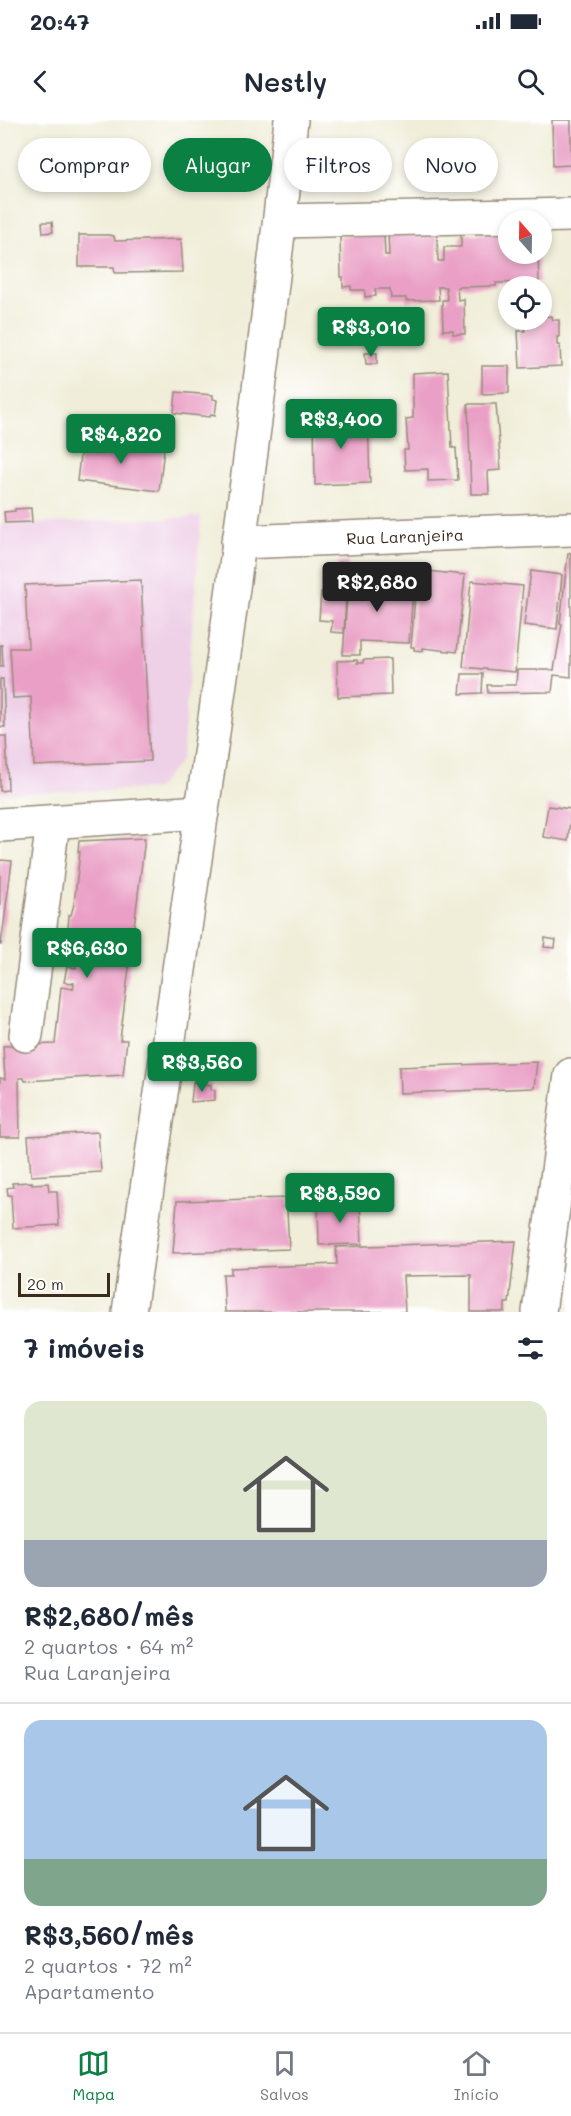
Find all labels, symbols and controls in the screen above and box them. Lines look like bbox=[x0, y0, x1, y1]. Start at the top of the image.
text: 20:47 bbox=[30, 7, 90, 36]
text: Nestly bbox=[244, 64, 327, 99]
icon: back bbox=[24, 65, 57, 98]
icon: search bbox=[514, 65, 547, 98]
chip: Comprar bbox=[18, 138, 151, 192]
chip: Alugar bbox=[163, 138, 272, 192]
chip: Filtros bbox=[284, 138, 392, 192]
chip: Novo bbox=[404, 138, 498, 192]
north arrow bbox=[498, 210, 552, 264]
map controls bbox=[498, 210, 552, 330]
button: locate bbox=[498, 276, 552, 330]
pin: R$3,010 bbox=[316, 307, 426, 358]
text: R$3,010 bbox=[332, 313, 410, 339]
pin: R$3,400 bbox=[286, 399, 396, 450]
text: R$3,400 bbox=[300, 405, 382, 431]
pin: R$4,820 bbox=[66, 414, 176, 465]
text: R$4,820 bbox=[80, 420, 162, 446]
street label: Rua Laranjeira bbox=[346, 523, 464, 549]
pin: R$2,680 bbox=[322, 562, 432, 613]
text: R$2,680 bbox=[337, 568, 417, 594]
pin: R$6,630 bbox=[32, 928, 142, 979]
text: R$6,630 bbox=[46, 934, 128, 960]
pin: R$3,560 bbox=[147, 1042, 257, 1093]
text: R$3,560 bbox=[162, 1048, 242, 1074]
pin: R$8,590 bbox=[285, 1173, 395, 1224]
text: R$8,590 bbox=[299, 1179, 381, 1205]
scale bar bbox=[18, 1270, 110, 1298]
text: 20 m bbox=[27, 1273, 64, 1294]
text: 7 imóveis bbox=[24, 1331, 145, 1365]
icon: filters bbox=[514, 1332, 547, 1365]
icon: home bbox=[232, 1440, 340, 1548]
text: R$2,680/mês bbox=[24, 1599, 194, 1633]
text: 2 quartos · 64 m² bbox=[24, 1633, 193, 1659]
text: Rua Laranjeira bbox=[24, 1659, 171, 1685]
icon: home bbox=[232, 1759, 340, 1867]
text: R$3,560/mês bbox=[24, 1918, 194, 1952]
text: 2 quartos · 72 m² bbox=[24, 1952, 192, 1978]
text: Apartamento bbox=[24, 1978, 154, 2004]
tab: Mapa bbox=[73, 2047, 115, 2104]
tab: Salvos bbox=[260, 2047, 309, 2104]
tab: Início bbox=[454, 2047, 499, 2104]

